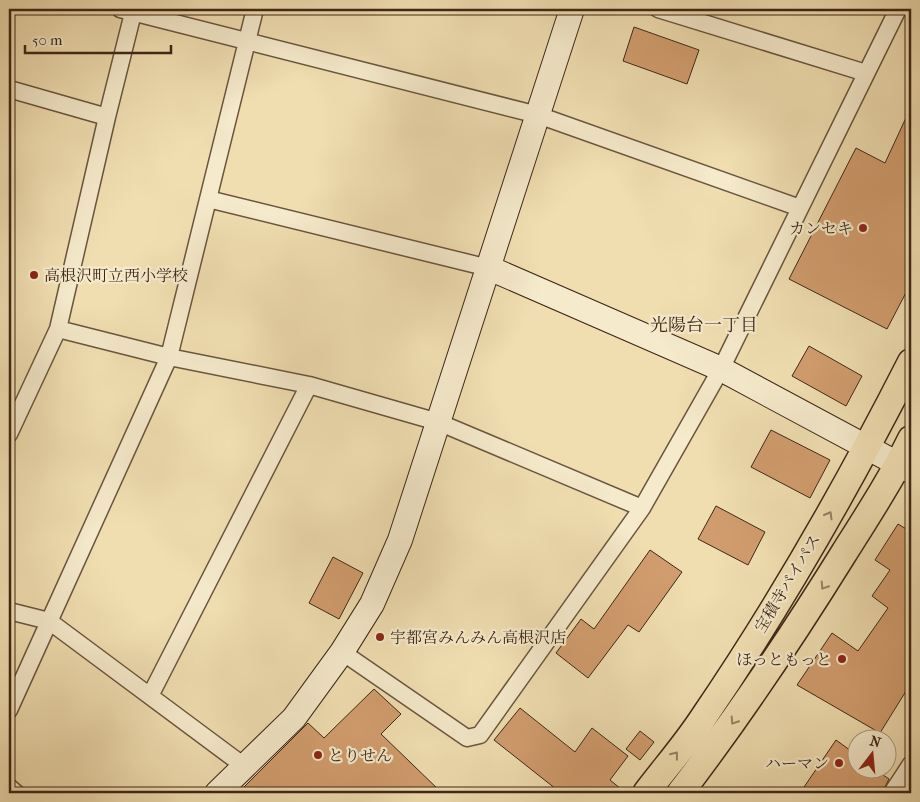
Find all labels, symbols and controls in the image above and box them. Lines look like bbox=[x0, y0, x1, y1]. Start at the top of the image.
scale bar bbox=[25, 22, 171, 54]
text: 50 m bbox=[32, 31, 63, 49]
place label: カンセキ bbox=[789, 219, 853, 238]
marker: カンセキ bbox=[857, 222, 869, 234]
place label: 高根沢町立西小学校 bbox=[44, 266, 188, 285]
marker: 高根沢町立西小学校 bbox=[28, 269, 40, 281]
district label: 光陽台一丁目 bbox=[650, 315, 758, 336]
one-way arrow bbox=[822, 511, 832, 520]
street label: 宝積寺バイパス bbox=[751, 530, 824, 636]
one-way arrow bbox=[821, 580, 830, 589]
place label: 宇都宮みんみん高根沢店 bbox=[390, 628, 566, 647]
marker: 宇都宮みんみん高根沢店 bbox=[374, 631, 386, 643]
place label: ほっともっと bbox=[736, 650, 832, 669]
marker: ほっともっと bbox=[836, 653, 848, 665]
one-way arrow bbox=[731, 715, 740, 725]
north arrow bbox=[848, 730, 898, 780]
text: N bbox=[868, 732, 883, 752]
place label: とりせん bbox=[328, 746, 392, 765]
marker: とりせん bbox=[312, 749, 324, 761]
one-way arrow bbox=[670, 752, 678, 761]
place label: ハーマン bbox=[765, 754, 829, 773]
marker: ハーマン bbox=[833, 757, 845, 769]

